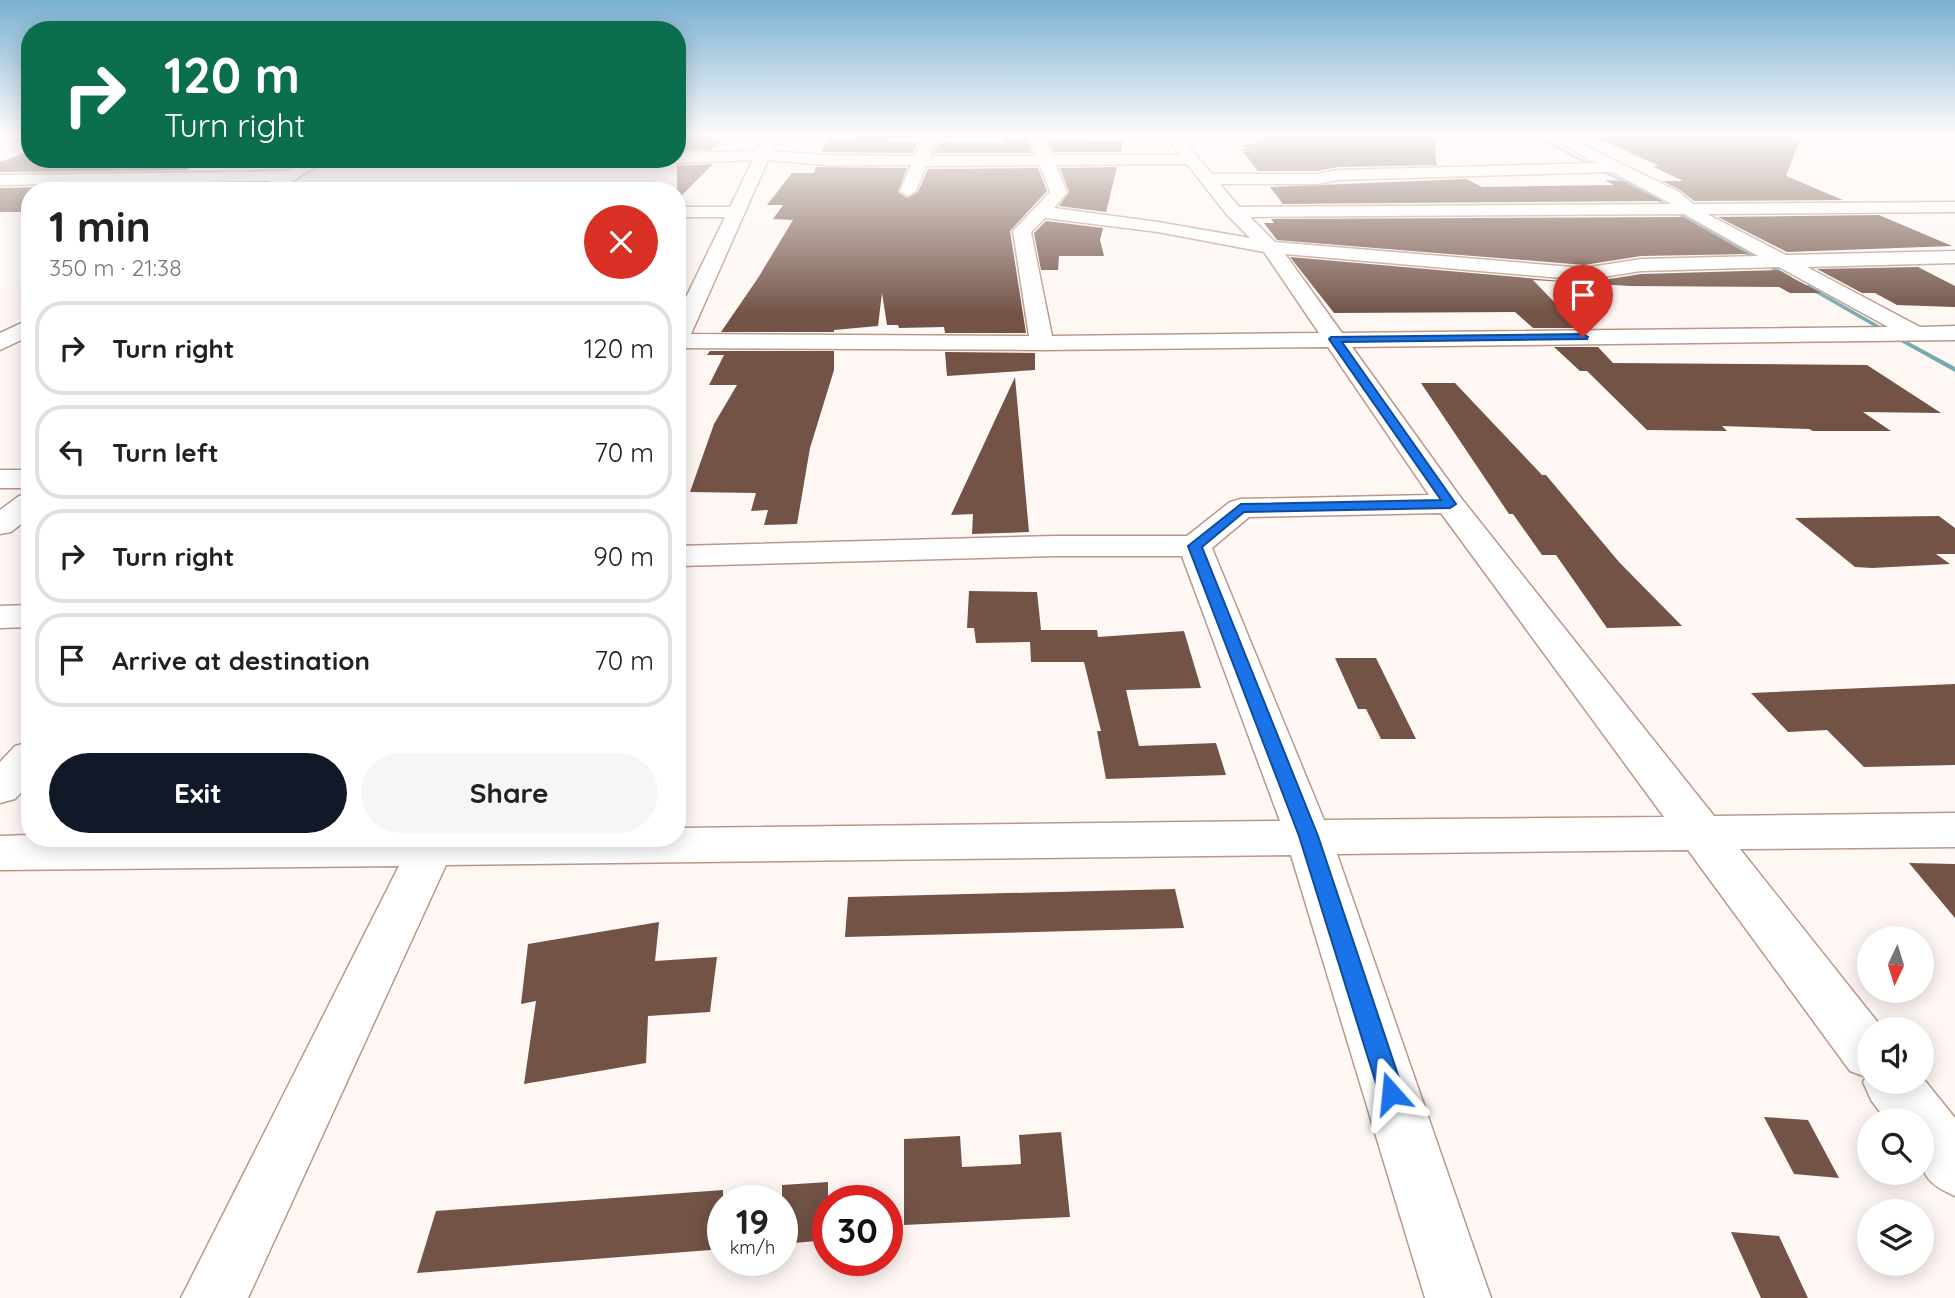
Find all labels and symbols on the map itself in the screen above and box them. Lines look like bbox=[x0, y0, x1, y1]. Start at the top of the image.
pin bbox=[1553, 265, 1613, 337]
north arrow bbox=[1857, 926, 1934, 1003]
position arrow bbox=[1354, 1056, 1428, 1130]
speed limit sign: 30 bbox=[812, 1185, 903, 1276]

